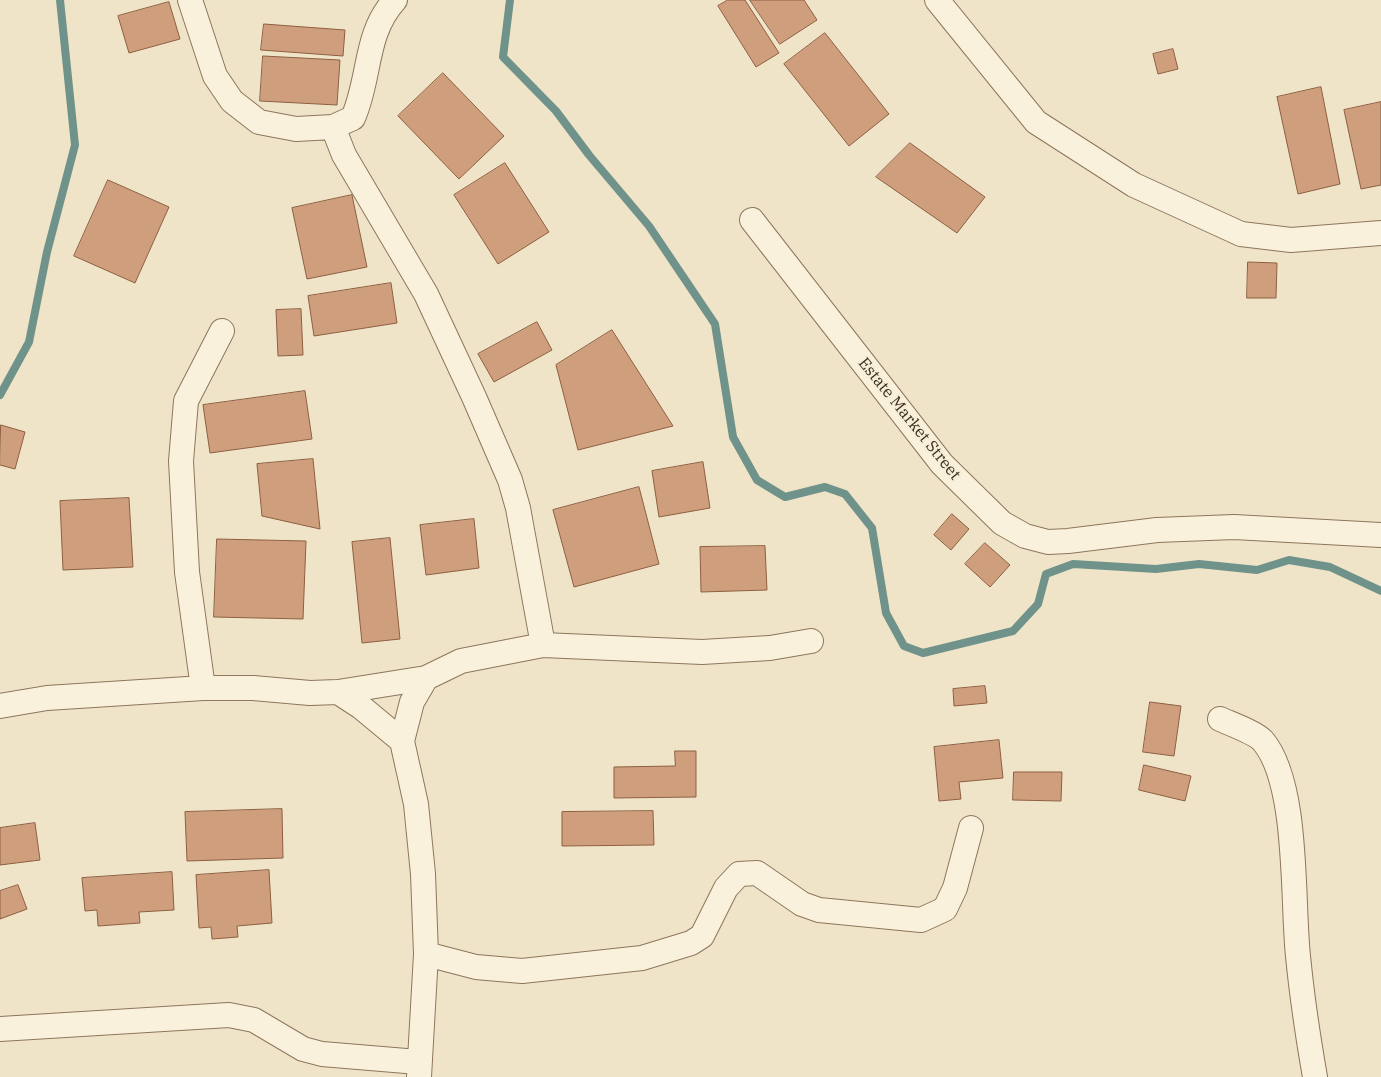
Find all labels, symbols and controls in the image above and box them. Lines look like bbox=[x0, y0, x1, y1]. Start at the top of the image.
street label: Estate Market Street bbox=[854, 354, 964, 484]

